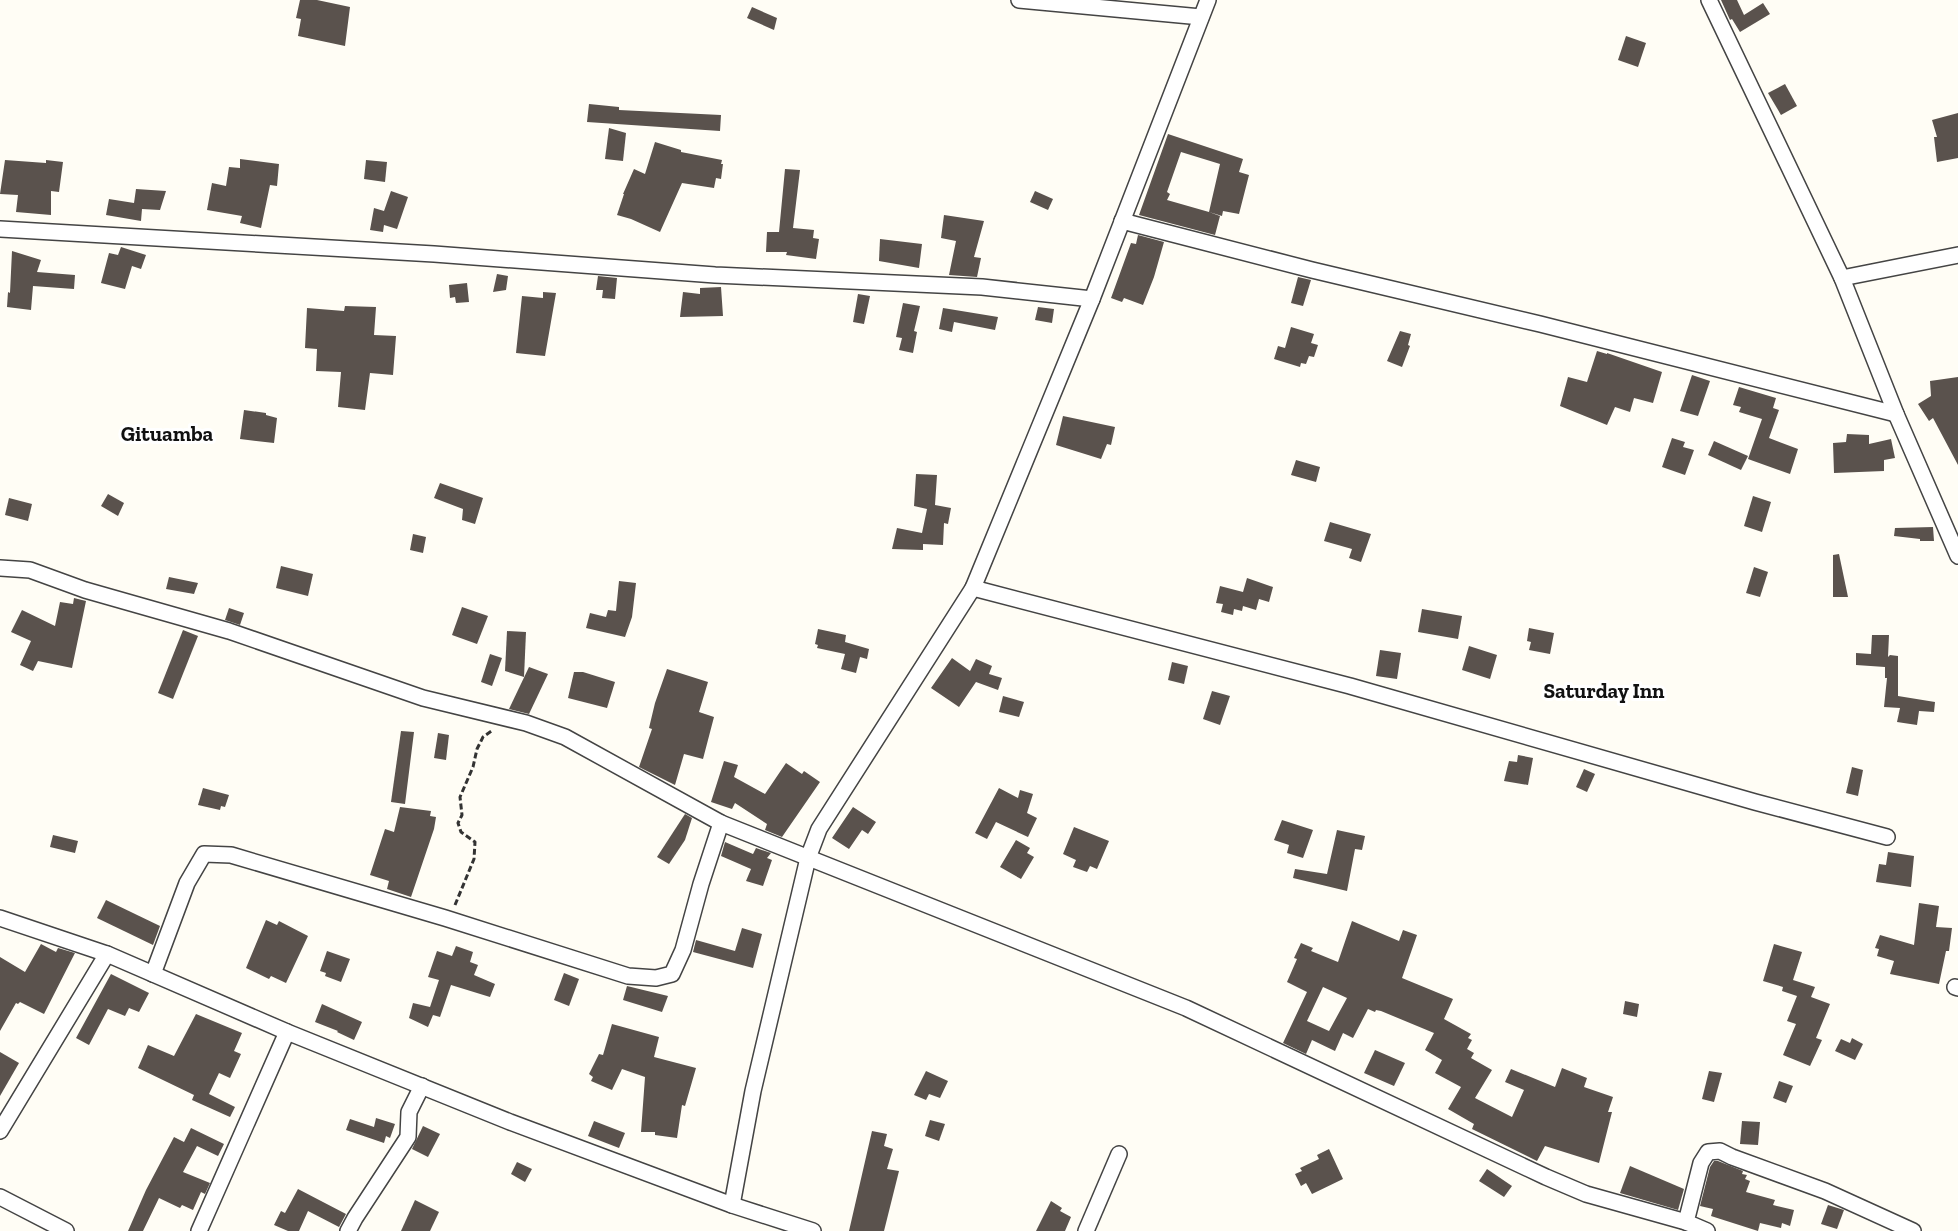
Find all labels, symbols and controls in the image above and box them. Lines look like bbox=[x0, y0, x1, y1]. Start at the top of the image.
district label: Gituamba bbox=[121, 421, 214, 446]
district label: Saturday Inn bbox=[1543, 678, 1665, 703]

